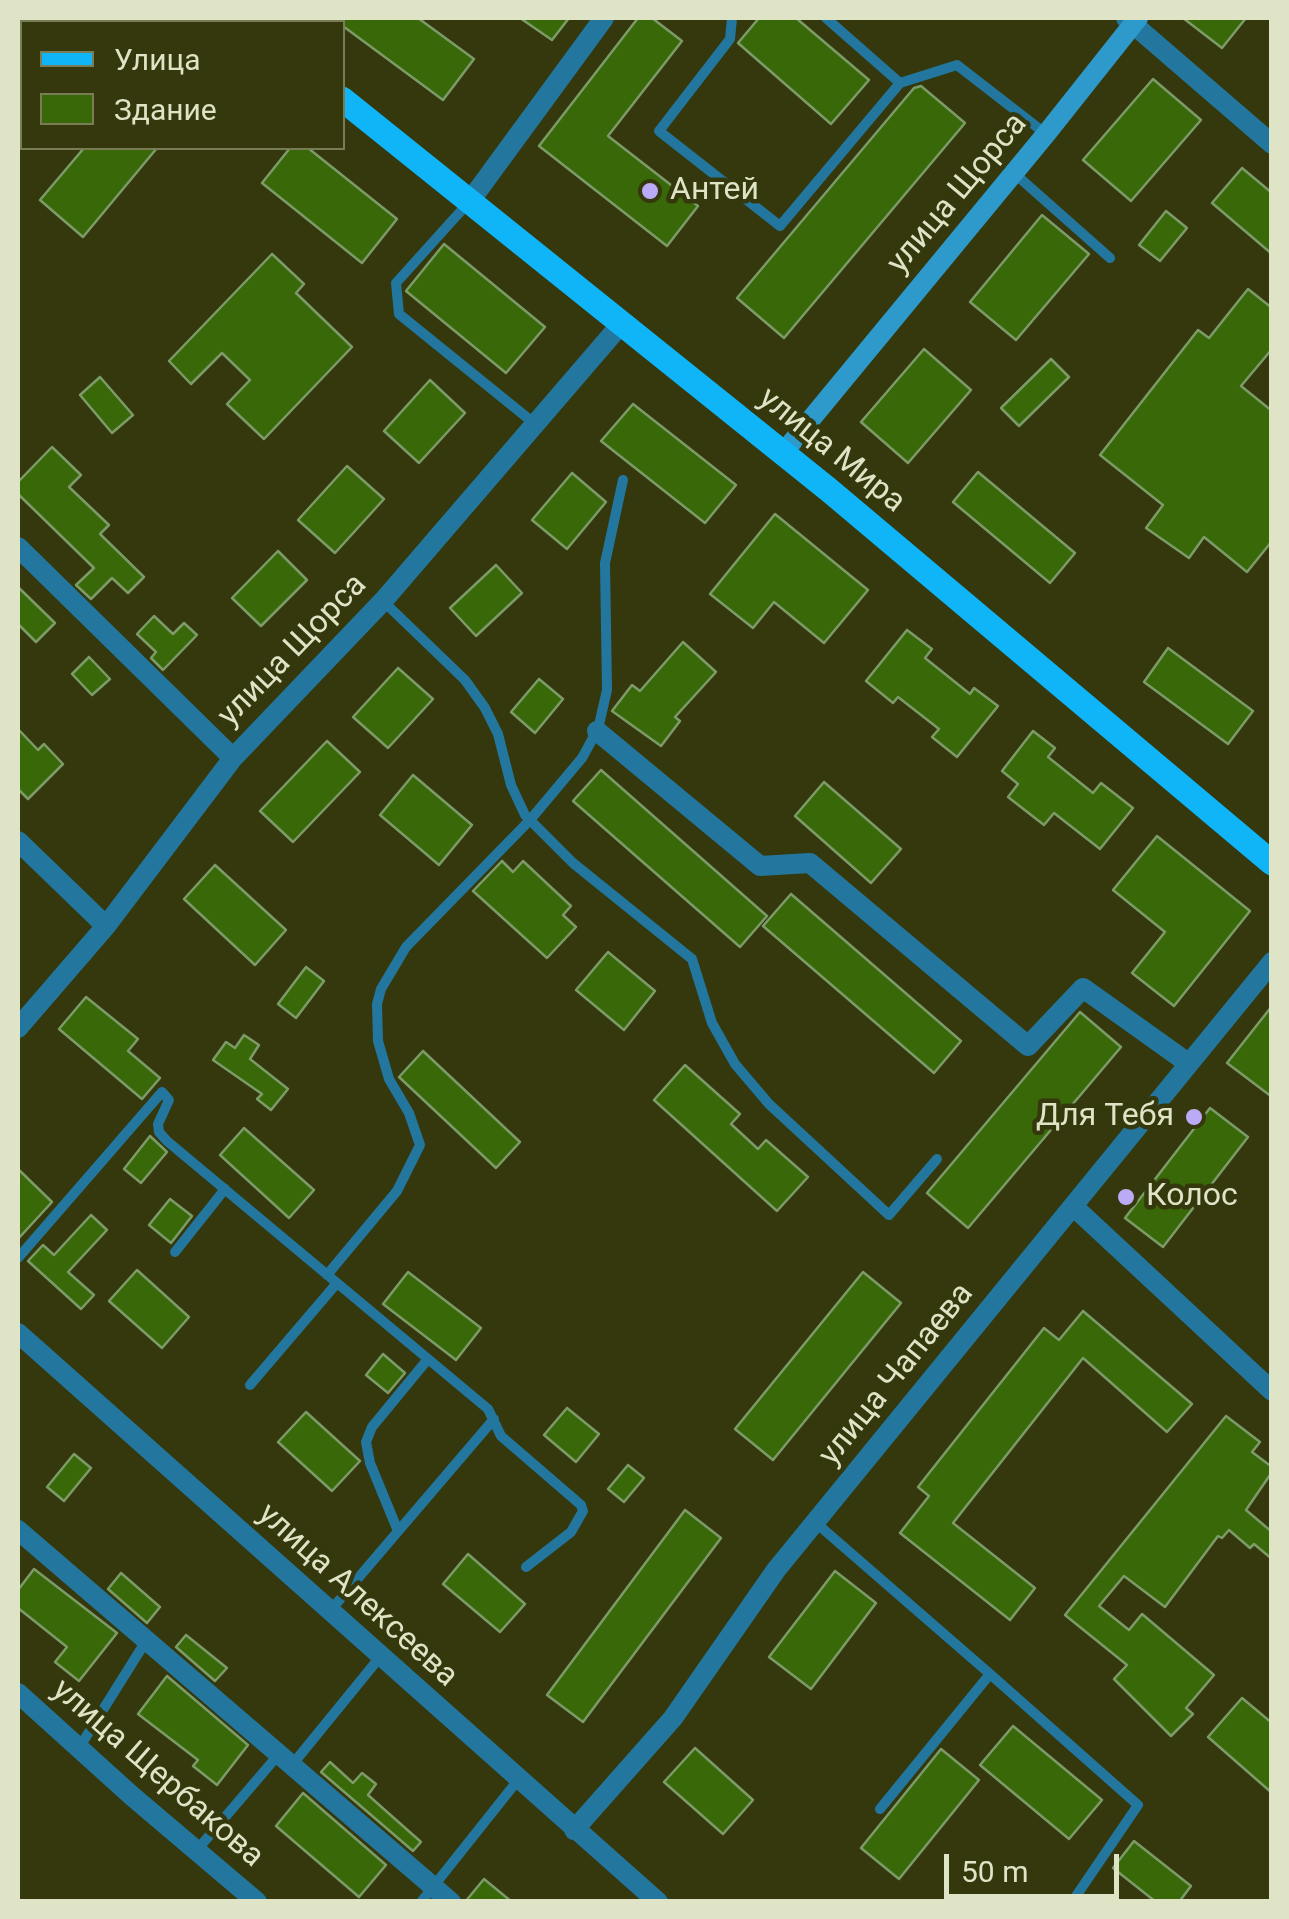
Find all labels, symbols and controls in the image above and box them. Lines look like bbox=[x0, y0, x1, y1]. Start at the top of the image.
legend bbox=[20, 20, 345, 150]
text: Улица bbox=[114, 42, 201, 77]
text: Здание bbox=[114, 92, 217, 127]
street label: улица Щорса bbox=[880, 106, 1036, 282]
place label: Антей bbox=[670, 172, 759, 210]
marker: Антей bbox=[639, 180, 661, 202]
street label: улица Мира bbox=[750, 380, 912, 522]
street label: улица Щорса bbox=[211, 567, 375, 735]
place label: Для Тебя bbox=[1036, 1098, 1174, 1136]
marker: Для Тебя bbox=[1183, 1106, 1205, 1128]
place label: Колос bbox=[1146, 1178, 1238, 1216]
marker: Колос bbox=[1115, 1186, 1137, 1208]
street label: улица Чапаева bbox=[812, 1276, 982, 1474]
street label: улица Алексеева bbox=[249, 1496, 465, 1696]
street label: улица Щербакова bbox=[43, 1672, 271, 1876]
scale bar bbox=[949, 1834, 1124, 1896]
text: 50 m bbox=[961, 1854, 1028, 1889]

